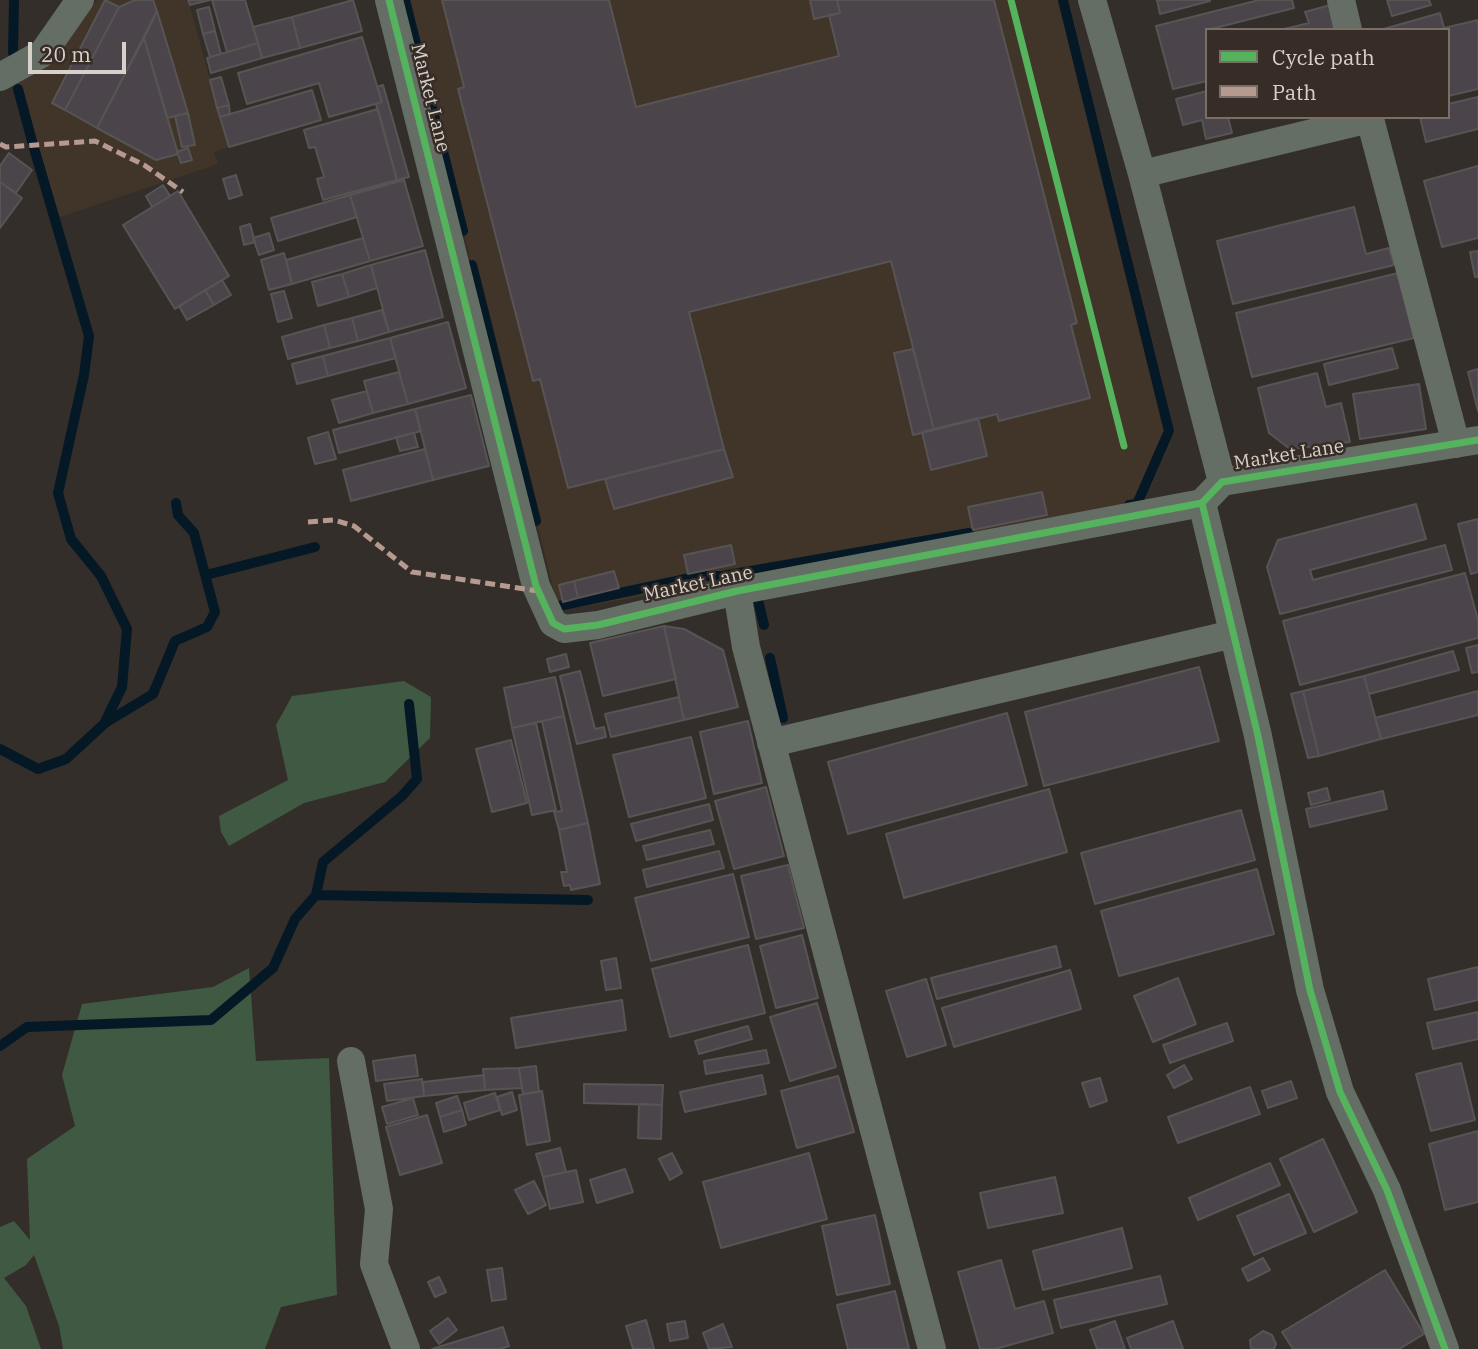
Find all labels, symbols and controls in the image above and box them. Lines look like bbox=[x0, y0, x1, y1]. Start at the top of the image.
scale bar bbox=[32, 28, 130, 72]
legend bbox=[1205, 28, 1450, 119]
text: 20 m bbox=[41, 40, 91, 68]
street label: Market Lane bbox=[405, 41, 455, 155]
text: Cycle path bbox=[1272, 43, 1375, 71]
text: Path bbox=[1272, 78, 1317, 106]
street label: Market Lane bbox=[1232, 435, 1346, 475]
street label: Market Lane bbox=[641, 561, 755, 607]

